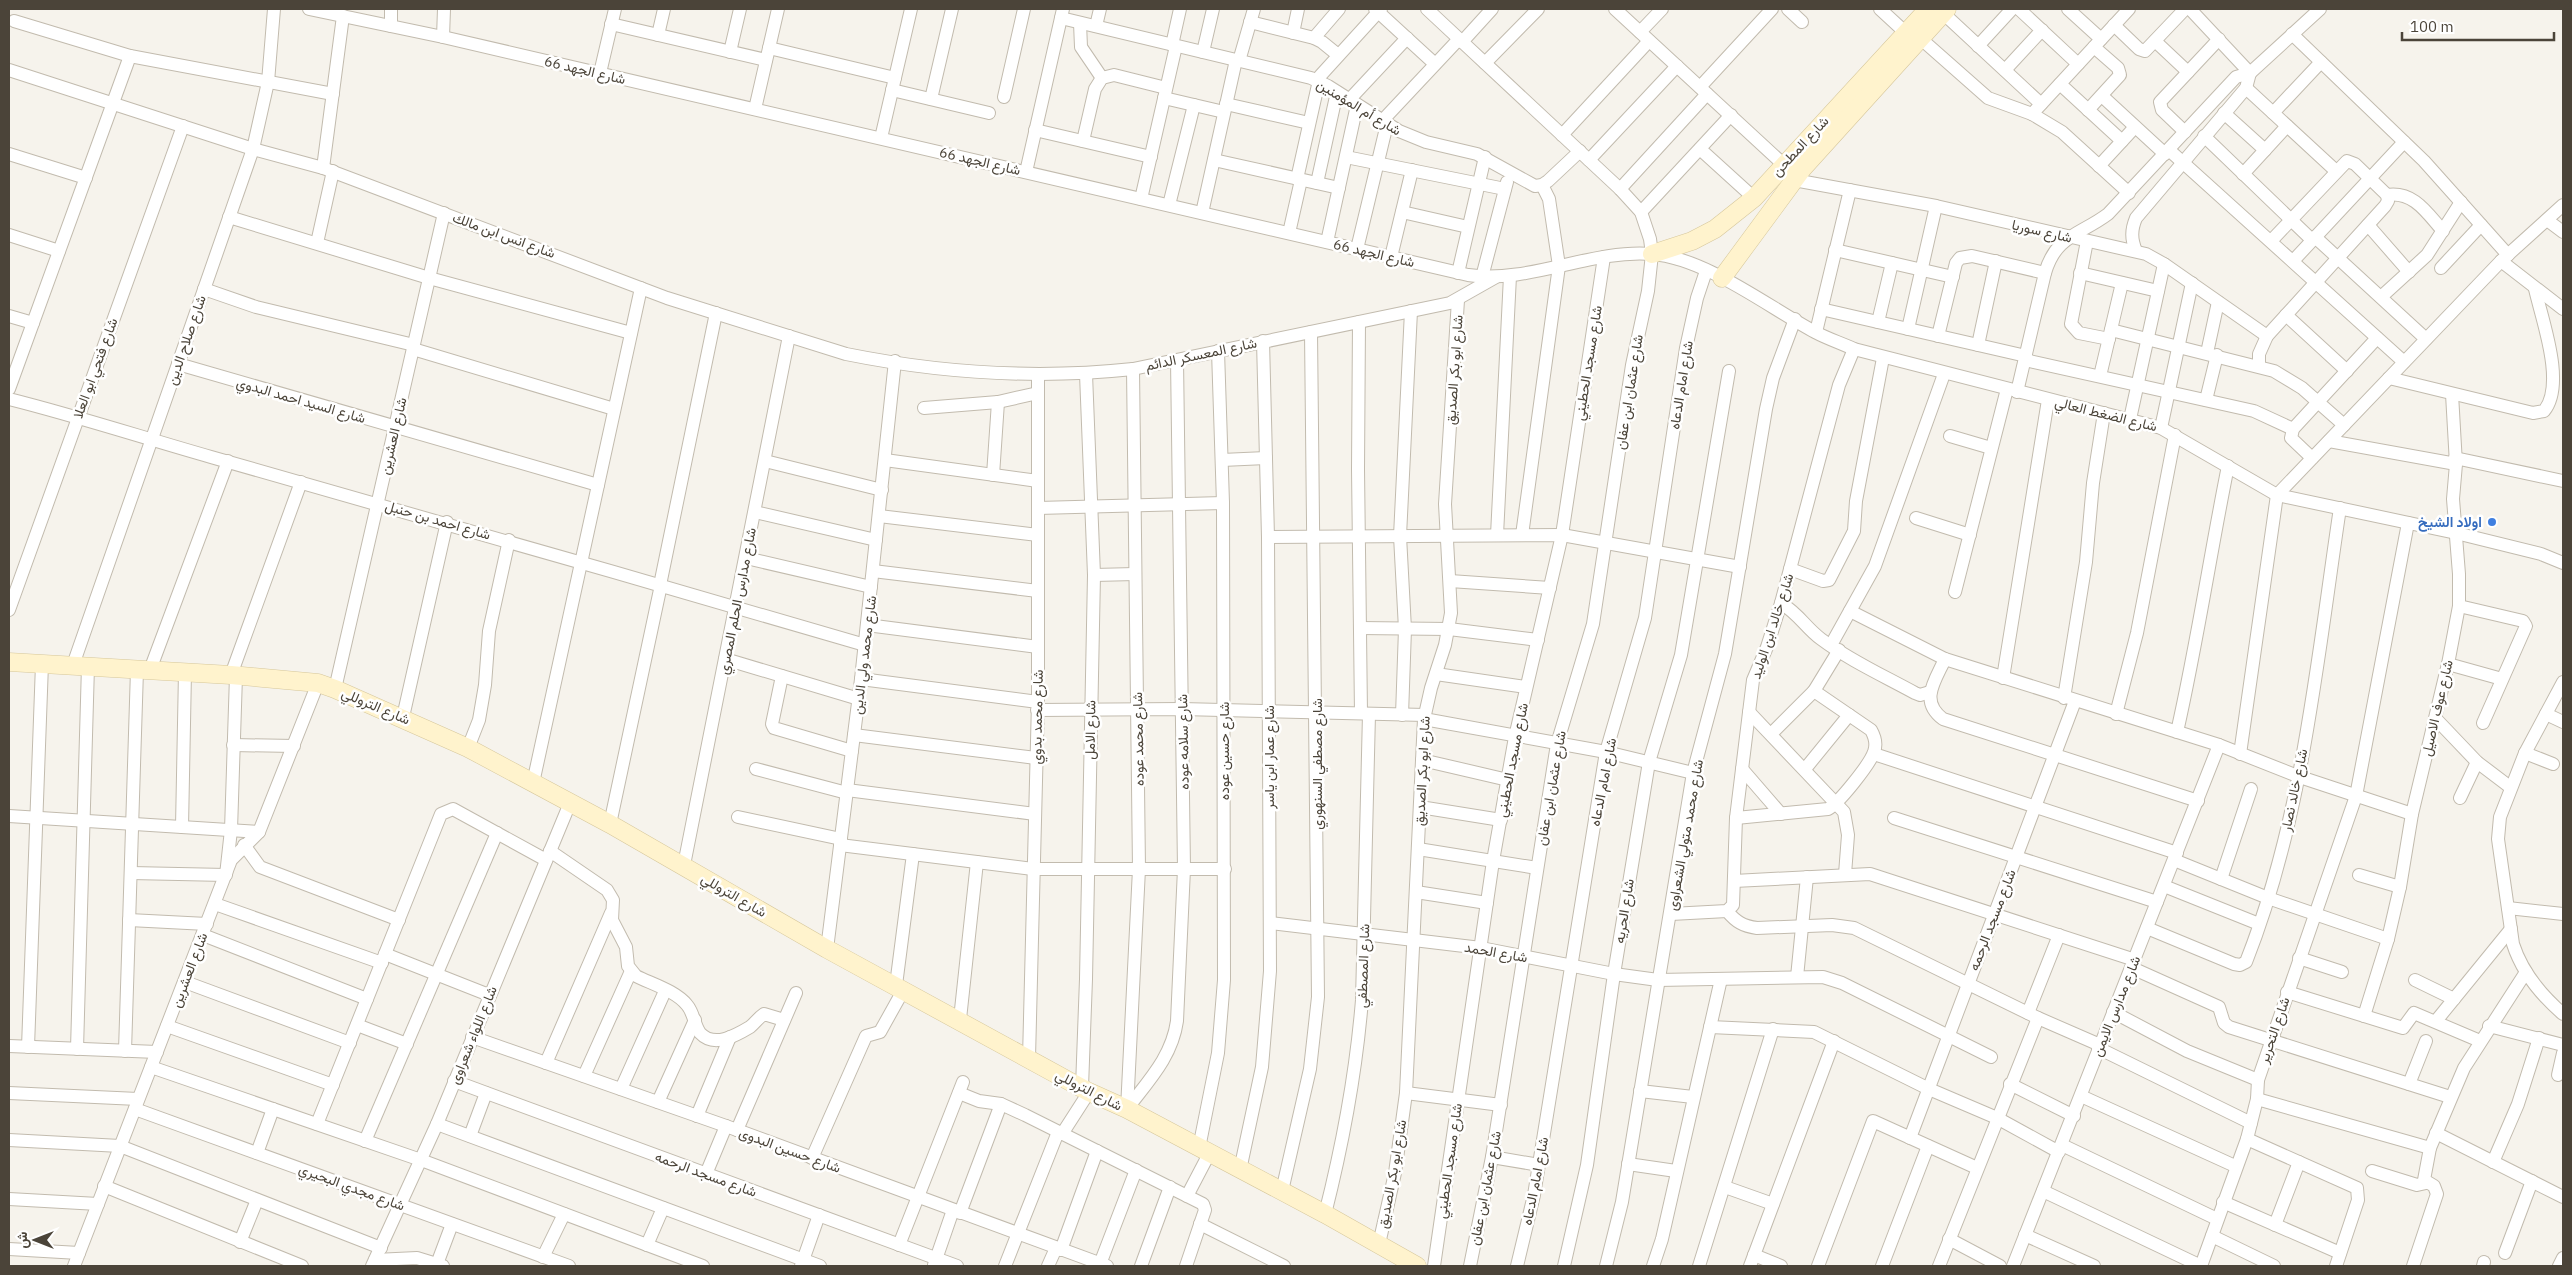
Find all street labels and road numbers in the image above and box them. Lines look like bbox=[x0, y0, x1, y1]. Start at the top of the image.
street label: شارع الجهد 66 bbox=[542, 52, 627, 90]
street label: شارع أم المؤمنين bbox=[1312, 75, 1405, 141]
street label: شارع المطحن bbox=[1768, 112, 1834, 181]
street label: شارع الجهد 66 bbox=[937, 143, 1022, 181]
street label: شارع انس ابن مالك bbox=[449, 208, 558, 264]
street label: شارع سوريا bbox=[2010, 215, 2074, 249]
street label: شارع الجهد 66 bbox=[1331, 235, 1416, 273]
street label: شارع صلاح الدين bbox=[162, 293, 212, 388]
street label: شارع مسجد الحطيني bbox=[1570, 304, 1609, 422]
street label: شارع ابو بكر الصديق bbox=[1441, 314, 1469, 426]
street label: شارع فتحي ابو العلا bbox=[69, 315, 124, 422]
street label: شارع المعسكر الدائم bbox=[1144, 333, 1259, 377]
street label: شارع عثمان ابن عفان bbox=[1611, 333, 1649, 451]
street label: شارع امام الدعاه bbox=[1665, 339, 1699, 431]
street label: شارع السيد احمد البدوي bbox=[234, 373, 368, 430]
street label: شارع الضغط العالي bbox=[2052, 393, 2159, 438]
street label: شارع العشرين bbox=[375, 396, 413, 477]
street label: شارع احمد بن حنبل bbox=[383, 496, 493, 546]
street label: شارع مدارس الحلم المصري bbox=[714, 526, 763, 677]
street label: شارع خالد ابن الوليد bbox=[1746, 571, 1799, 682]
street label: شارع محمد ولي الدين bbox=[848, 595, 883, 716]
street label: شارع عوف الاصيل bbox=[2417, 658, 2459, 758]
street label: شارع محمد بدوي bbox=[1027, 669, 1050, 765]
street label: شارع التروللي bbox=[338, 683, 413, 731]
street label: شارع محمد عوده bbox=[1128, 692, 1150, 786]
street label: شارع سلامه عوده bbox=[1173, 694, 1195, 790]
street label: شارع مصطفي السنهوري bbox=[1308, 698, 1329, 830]
street label: شارع الامل bbox=[1080, 700, 1102, 760]
street label: شارع مسجد الحطيني bbox=[1492, 701, 1535, 819]
street label: شارع حسين عوده bbox=[1215, 702, 1235, 800]
street label: شارع عمار ابن ياسر bbox=[1260, 705, 1280, 810]
street label: شارع ابو بكر الصديق bbox=[1410, 715, 1436, 827]
street label: شارع عثمان ابن عفان bbox=[1532, 729, 1572, 847]
street label: شارع امام الدعاه bbox=[1586, 736, 1622, 828]
street label: شارع خالد نصار bbox=[2276, 747, 2313, 834]
street label: شارع محمد متولي الشعراوى bbox=[1663, 758, 1710, 913]
street label: شارع مسجد الرحمه bbox=[1964, 867, 2021, 974]
street label: شارع التروللي bbox=[696, 869, 770, 924]
street label: شارع الحريه bbox=[1610, 877, 1640, 945]
street label: شارع المصطفي bbox=[1353, 924, 1376, 1009]
street label: شارع العشرين bbox=[166, 930, 213, 1011]
street label: شارع الحمد bbox=[1463, 938, 1529, 968]
street label: شارع مدارس الايمن bbox=[2088, 953, 2146, 1060]
street label: شارع اللواء شعراوى bbox=[445, 983, 503, 1088]
street label: شارع التحرير bbox=[2254, 994, 2296, 1067]
street label: شارع التروللي bbox=[1051, 1065, 1126, 1117]
street label: شارع مسجد الحطيني bbox=[1432, 1102, 1469, 1220]
street label: شارع ابو بكر الصديق bbox=[1374, 1118, 1412, 1230]
street label: شارع حسين البدوى bbox=[736, 1123, 843, 1179]
street label: شارع عثمان ابن عفان bbox=[1465, 1129, 1507, 1247]
street label: شارع امام الدعاه bbox=[1518, 1135, 1554, 1227]
street label: شارع مسجد الرحمه bbox=[652, 1147, 759, 1203]
street label: شارع مجدي البحيري bbox=[295, 1159, 408, 1217]

